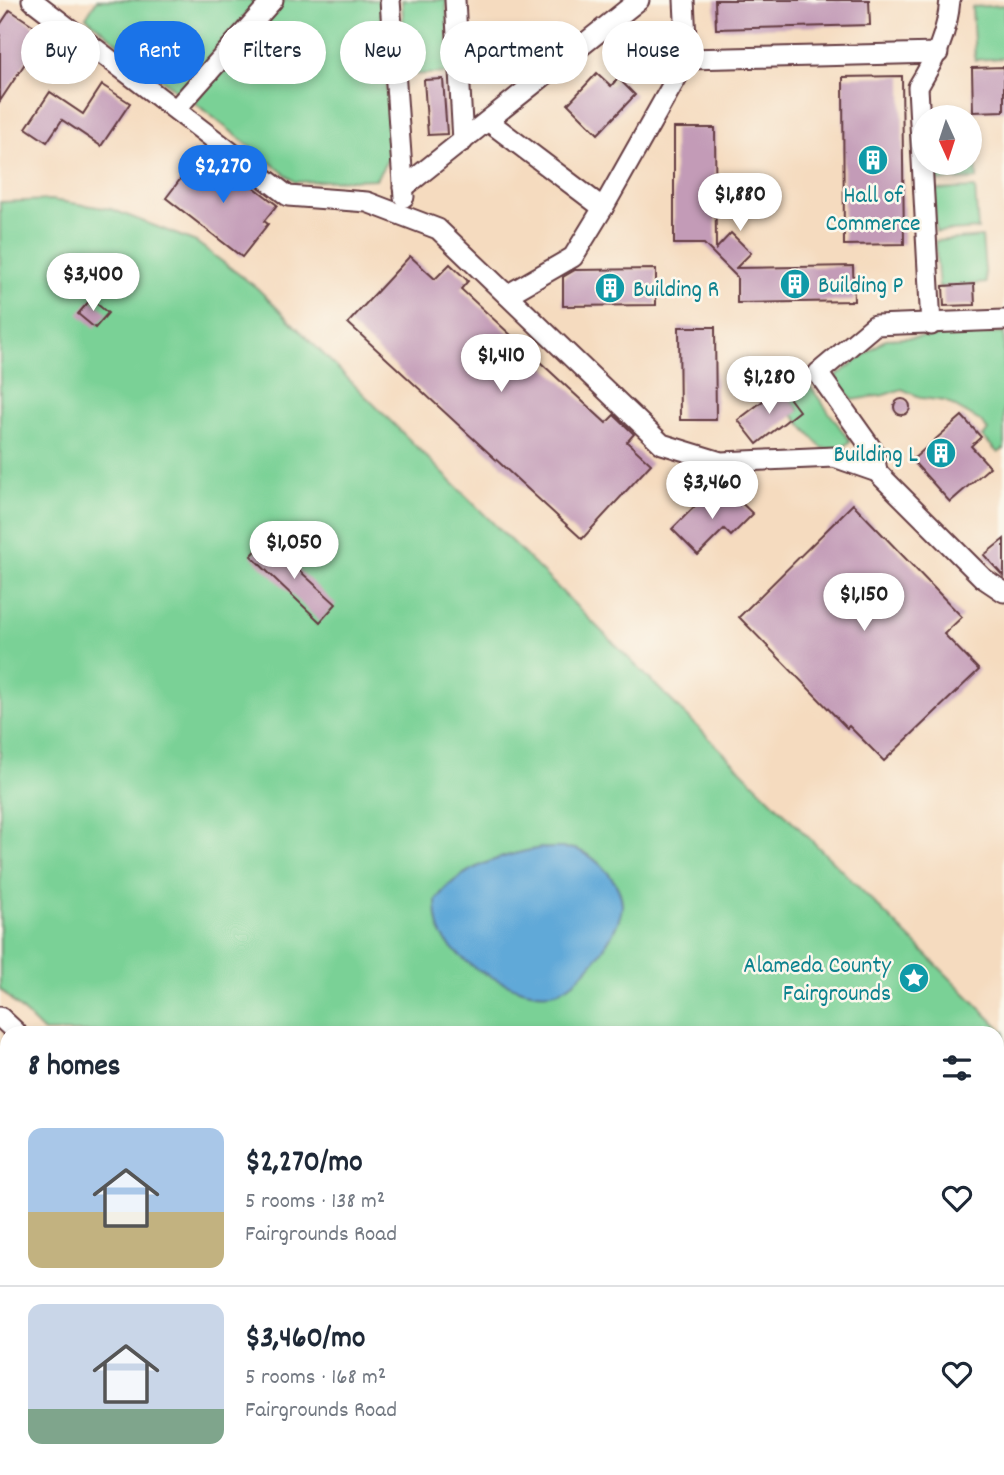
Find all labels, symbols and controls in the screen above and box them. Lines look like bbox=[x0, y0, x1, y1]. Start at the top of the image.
chip: Buy bbox=[21, 21, 100, 84]
chip: Rent bbox=[114, 21, 205, 84]
chip: Filters bbox=[219, 21, 326, 84]
chip: New bbox=[340, 21, 426, 84]
chip: Apartment bbox=[440, 21, 588, 84]
chip: House bbox=[602, 21, 704, 84]
north arrow bbox=[912, 105, 982, 175]
map controls bbox=[912, 105, 982, 175]
building icon: Hall of Commerce bbox=[856, 143, 890, 177]
pin: $2,270 bbox=[166, 146, 280, 205]
text: $2,270 bbox=[194, 151, 252, 184]
pin: $1,880 bbox=[683, 174, 797, 233]
text: $1,880 bbox=[714, 179, 766, 212]
place label: Hall of Commerce bbox=[825, 180, 921, 242]
pin: $3,400 bbox=[36, 254, 150, 313]
text: $3,400 bbox=[63, 259, 123, 292]
building icon: Building P bbox=[778, 267, 812, 301]
place label: Building P bbox=[818, 270, 904, 304]
building icon: Building R bbox=[593, 271, 627, 305]
place label: Building R bbox=[633, 274, 719, 308]
pin: $1,410 bbox=[444, 334, 558, 394]
text: $1,410 bbox=[477, 340, 525, 373]
pin: $1,280 bbox=[712, 356, 826, 416]
text: $1,280 bbox=[743, 362, 795, 395]
building icon: Building L bbox=[924, 436, 958, 470]
place label: Building L bbox=[834, 439, 918, 473]
pin: $3,460 bbox=[655, 462, 769, 521]
text: $3,460 bbox=[682, 467, 742, 500]
pin: $1,050 bbox=[237, 522, 351, 581]
text: $1,050 bbox=[266, 527, 322, 560]
pin: $1,150 bbox=[807, 574, 921, 633]
text: $1,150 bbox=[839, 579, 889, 612]
place label: Alameda County Fairgrounds bbox=[743, 950, 892, 1012]
place icon: Alameda County Fairgrounds bbox=[897, 961, 931, 995]
text: 8 homes bbox=[28, 1047, 120, 1090]
icon: filters bbox=[938, 1049, 976, 1087]
text: $2,270/mo bbox=[245, 1143, 362, 1186]
icon: home bbox=[84, 1156, 168, 1240]
icon: heart bbox=[938, 1179, 976, 1217]
text: 5 rooms · 138 m² bbox=[245, 1186, 385, 1219]
text: Fairgrounds Road bbox=[245, 1219, 397, 1252]
text: $3,460/mo bbox=[245, 1319, 365, 1362]
icon: home bbox=[84, 1332, 168, 1416]
icon: heart bbox=[938, 1355, 976, 1393]
text: 5 rooms · 168 m² bbox=[245, 1362, 386, 1395]
text: Fairgrounds Road bbox=[245, 1395, 397, 1428]

